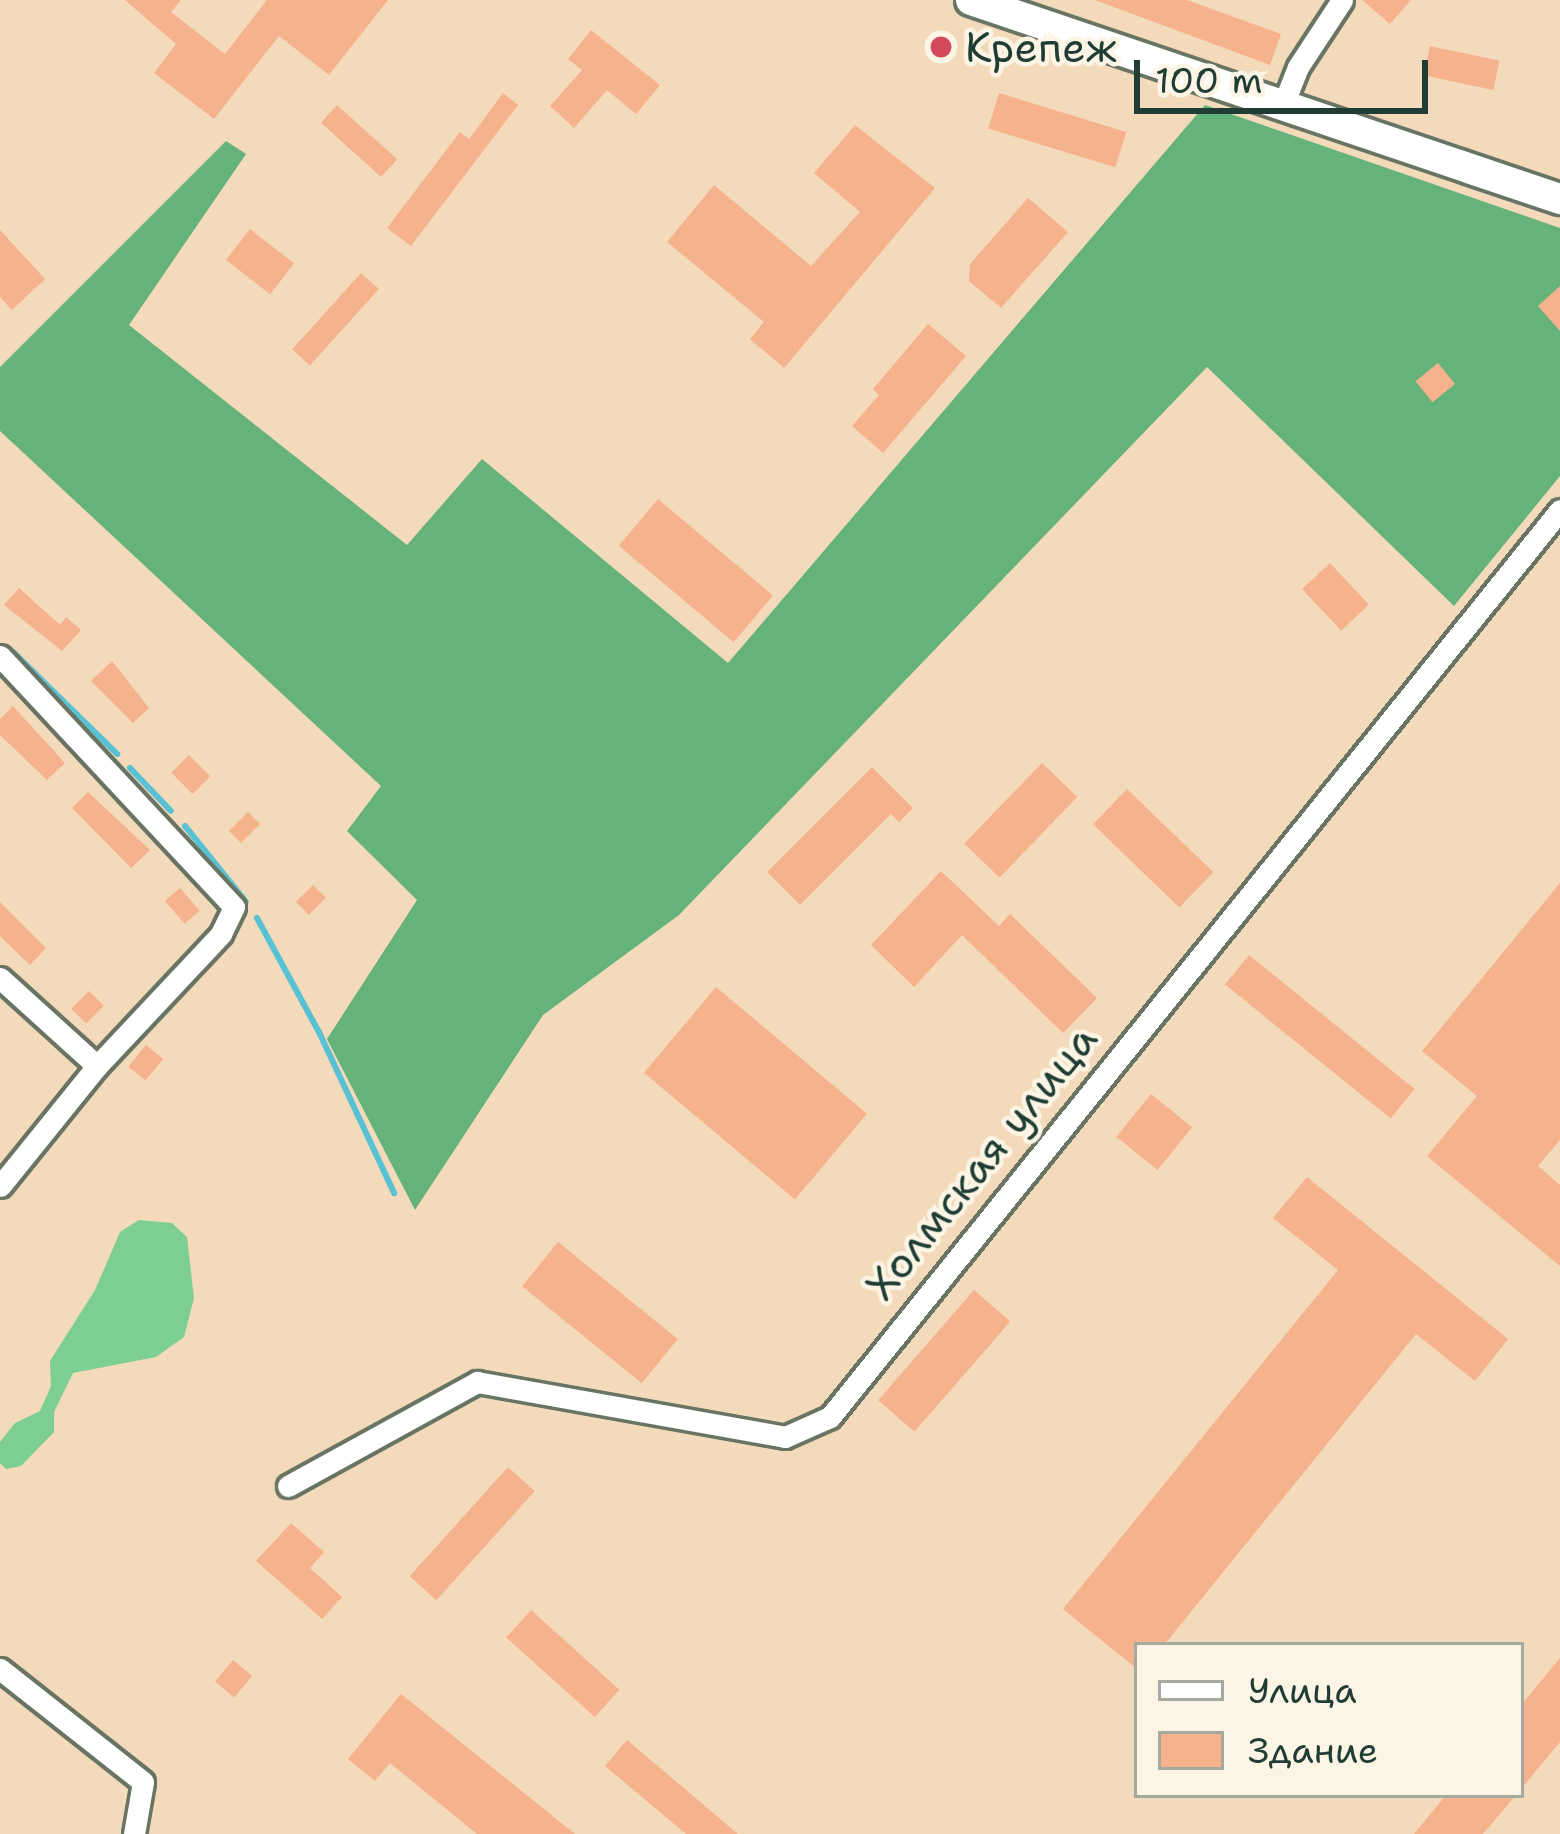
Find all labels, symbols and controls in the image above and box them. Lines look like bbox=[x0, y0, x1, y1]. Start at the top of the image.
place label: Крепеж bbox=[965, 22, 1117, 72]
marker: Крепеж bbox=[928, 34, 954, 60]
scale bar bbox=[1140, 36, 1434, 110]
text: 100 m bbox=[1155, 56, 1263, 105]
street label: Холмская улица bbox=[855, 1014, 1107, 1310]
legend bbox=[1134, 1642, 1524, 1798]
text: Улица bbox=[1248, 1666, 1357, 1715]
text: Здание bbox=[1248, 1726, 1378, 1775]

